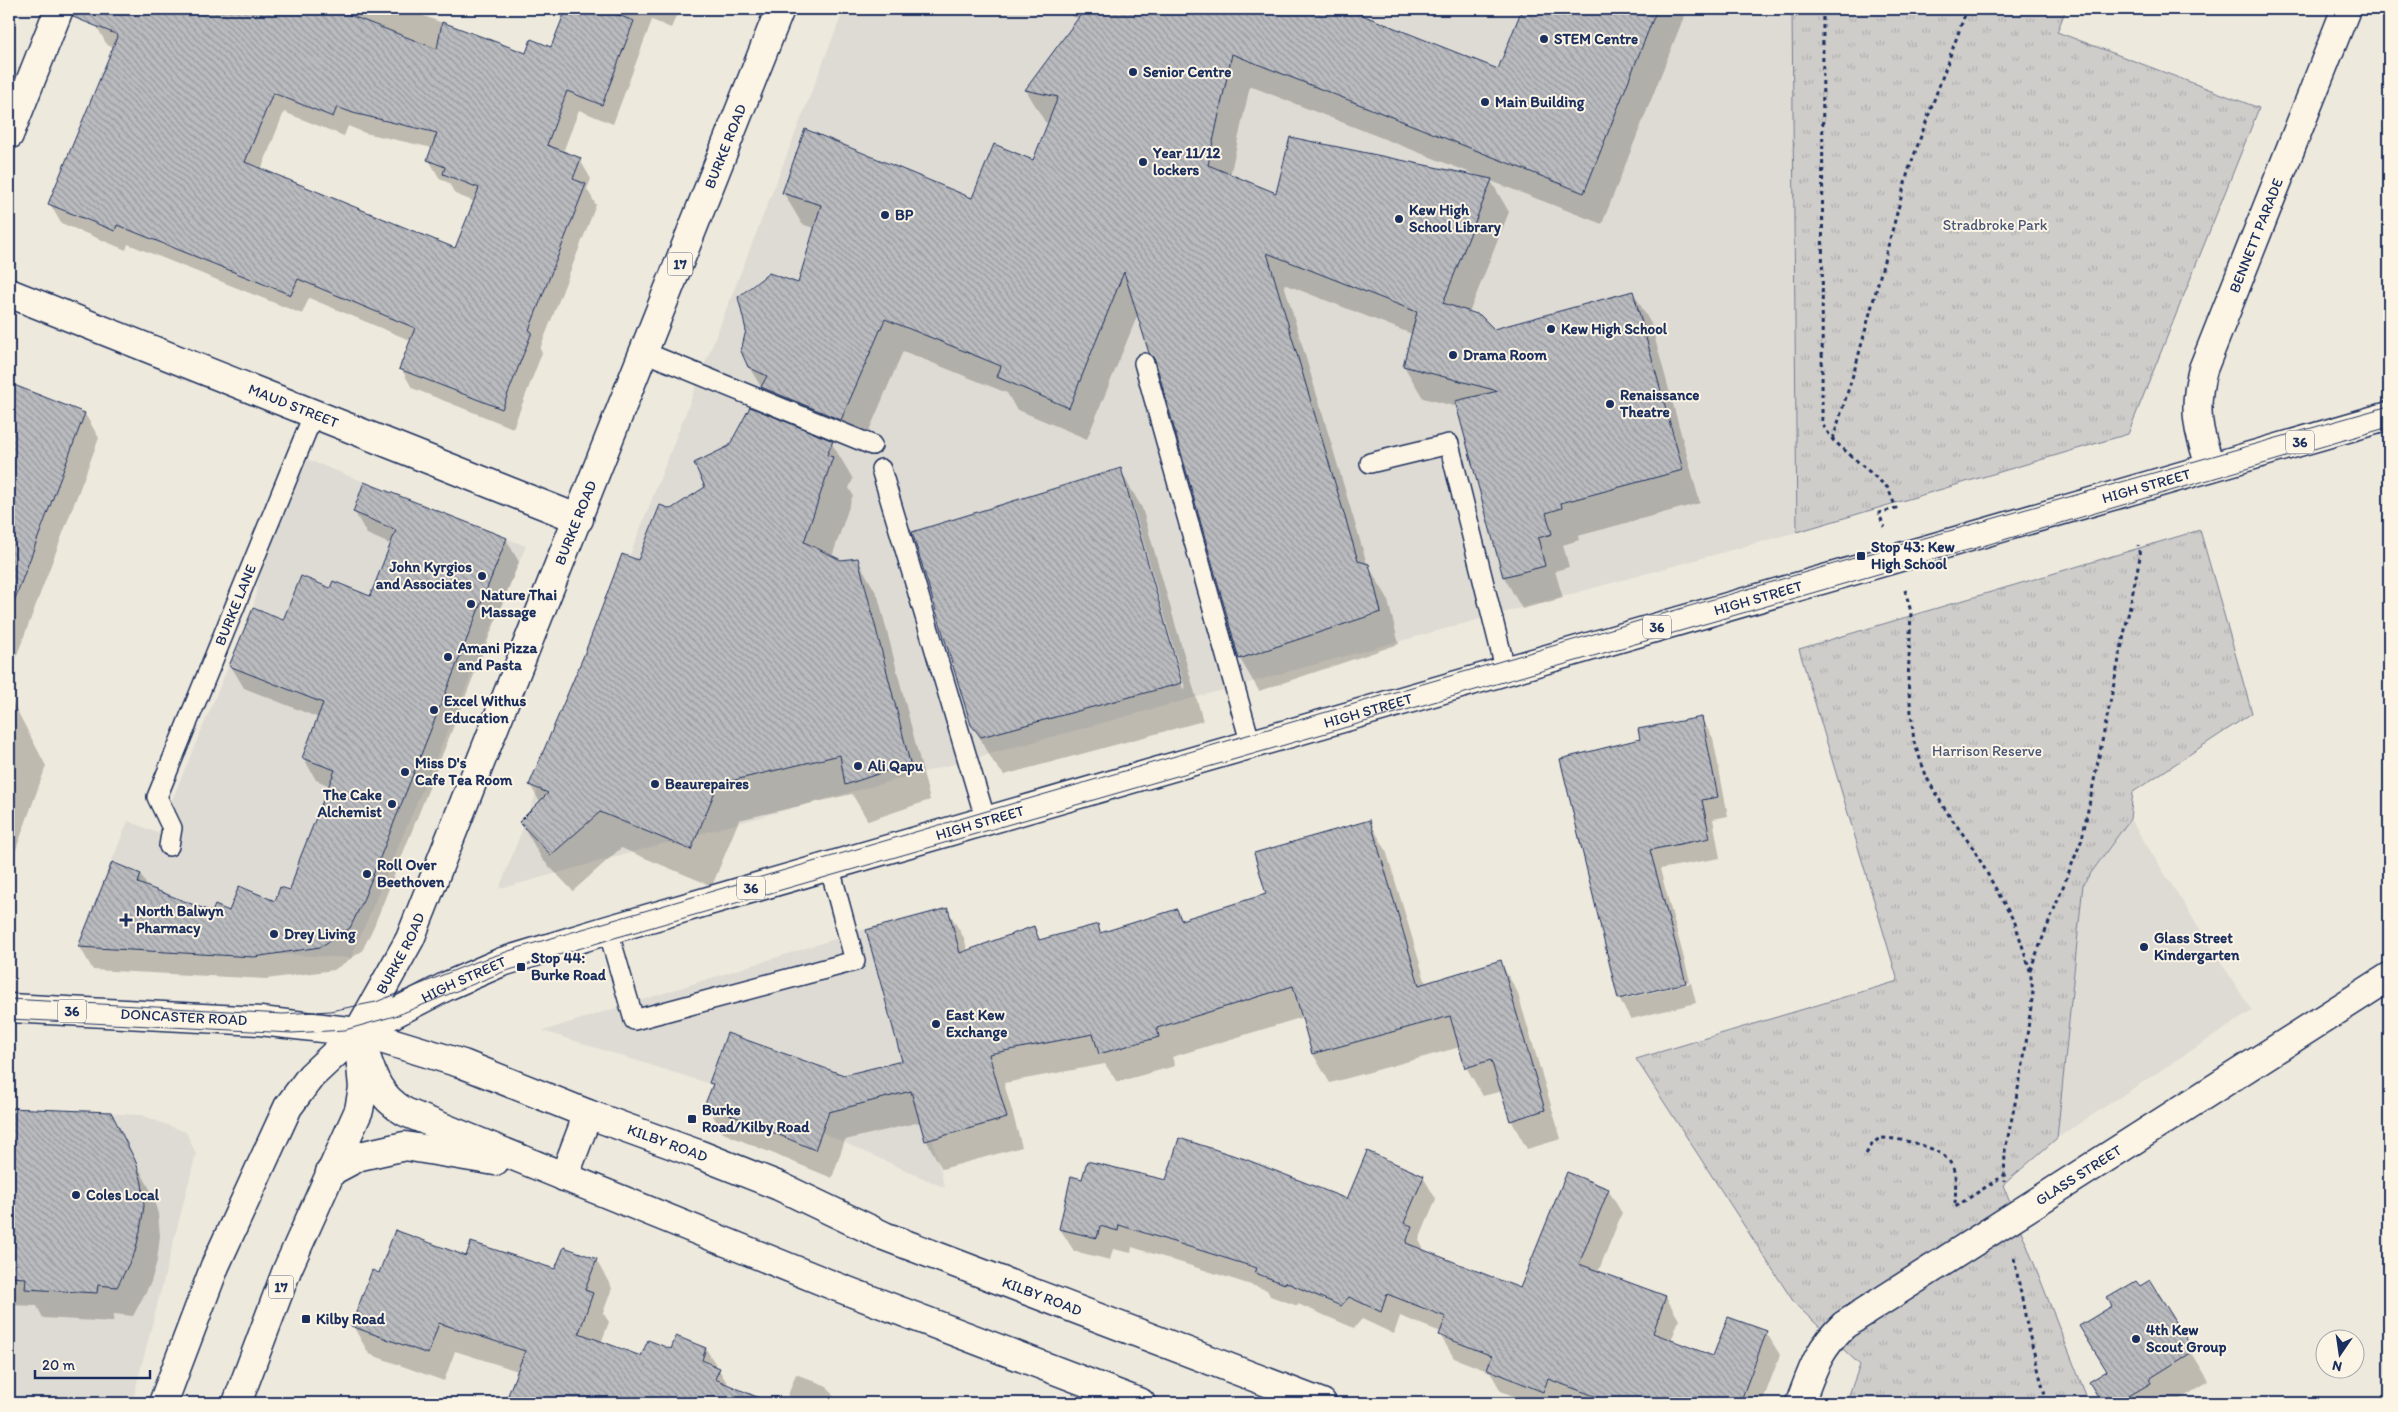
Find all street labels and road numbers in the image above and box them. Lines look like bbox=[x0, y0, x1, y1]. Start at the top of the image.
street label: BURKE ROAD bbox=[700, 102, 750, 191]
street label: BENNETT PARADE bbox=[2225, 176, 2287, 295]
road number: 17 bbox=[668, 252, 692, 276]
street label: MAUD STREET bbox=[246, 380, 342, 432]
road number: 36 bbox=[2286, 431, 2314, 454]
street label: HIGH STREET bbox=[2100, 465, 2193, 507]
street label: BURKE ROAD bbox=[551, 478, 600, 568]
street label: BURKE LANE bbox=[211, 562, 260, 648]
street label: HIGH STREET bbox=[1712, 577, 1805, 619]
road number: 36 bbox=[1643, 616, 1671, 638]
street label: HIGH STREET bbox=[1322, 689, 1415, 732]
street label: HIGH STREET bbox=[934, 801, 1027, 844]
road number: 36 bbox=[737, 876, 765, 900]
street label: BURKE ROAD bbox=[372, 910, 429, 997]
street label: HIGH STREET bbox=[418, 952, 509, 1007]
road number: 36 bbox=[58, 999, 86, 1022]
street label: DONCASTER ROAD bbox=[120, 1005, 248, 1029]
street label: KILBY ROAD bbox=[625, 1120, 710, 1166]
street label: GLASS STREET bbox=[2032, 1141, 2126, 1209]
street label: KILBY ROAD bbox=[1000, 1273, 1085, 1320]
road number: 17 bbox=[268, 1275, 294, 1298]

